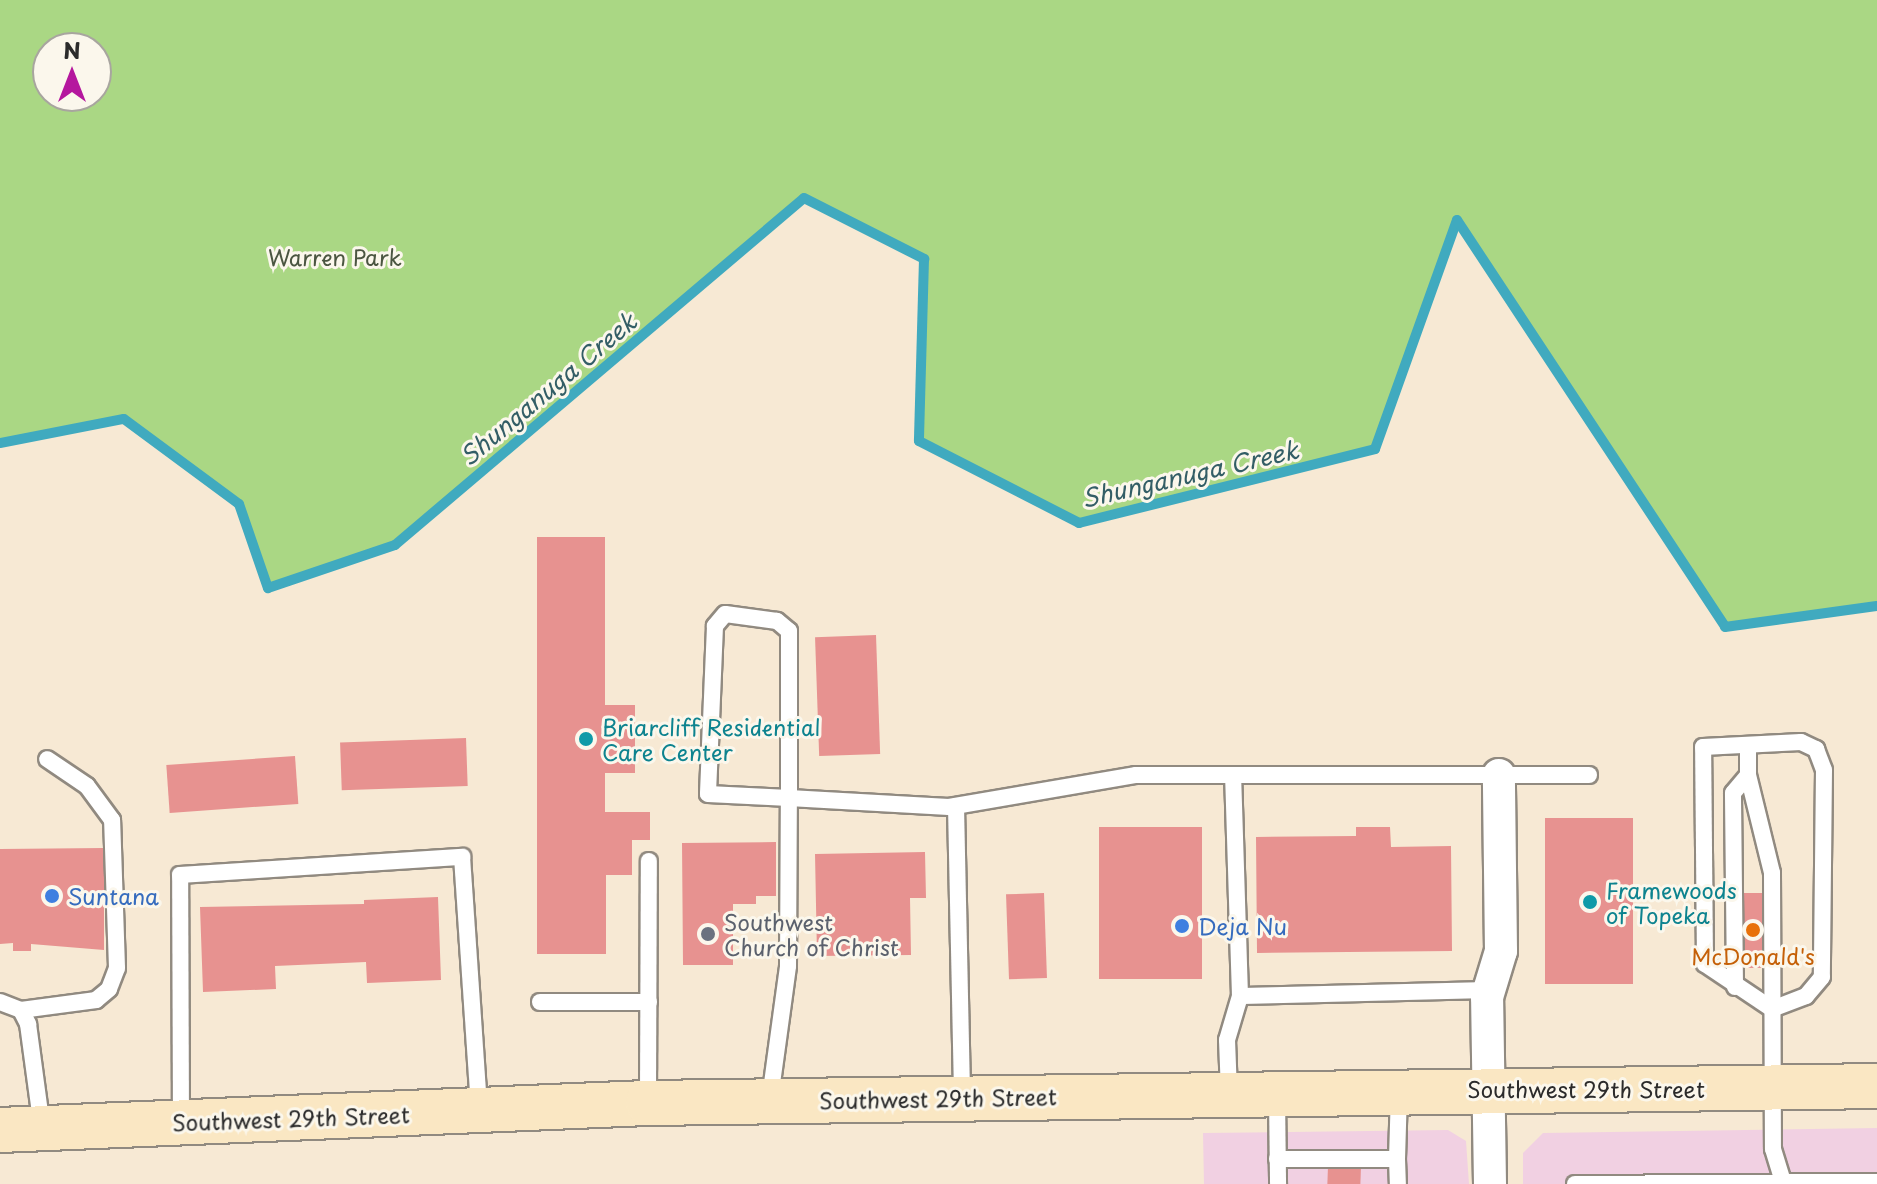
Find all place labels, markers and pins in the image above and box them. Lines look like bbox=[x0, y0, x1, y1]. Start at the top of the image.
place label: Briarcliff Residential Care Center bbox=[602, 713, 820, 764]
marker: Briarcliff Residential Care Center bbox=[577, 730, 595, 748]
place label: Framewoods of Topeka bbox=[1606, 876, 1737, 928]
place label: Suntana bbox=[68, 883, 159, 909]
marker: Suntana bbox=[43, 887, 61, 905]
marker: Framewoods of Topeka bbox=[1581, 893, 1599, 911]
place label: Southwest Church of Christ bbox=[724, 908, 899, 960]
place label: Deja Nu bbox=[1198, 913, 1285, 939]
marker: Deja Nu bbox=[1173, 917, 1191, 935]
marker: McDonald's bbox=[1744, 921, 1762, 939]
marker: Southwest Church of Christ bbox=[699, 925, 717, 943]
place label: McDonald's bbox=[1691, 943, 1815, 969]

